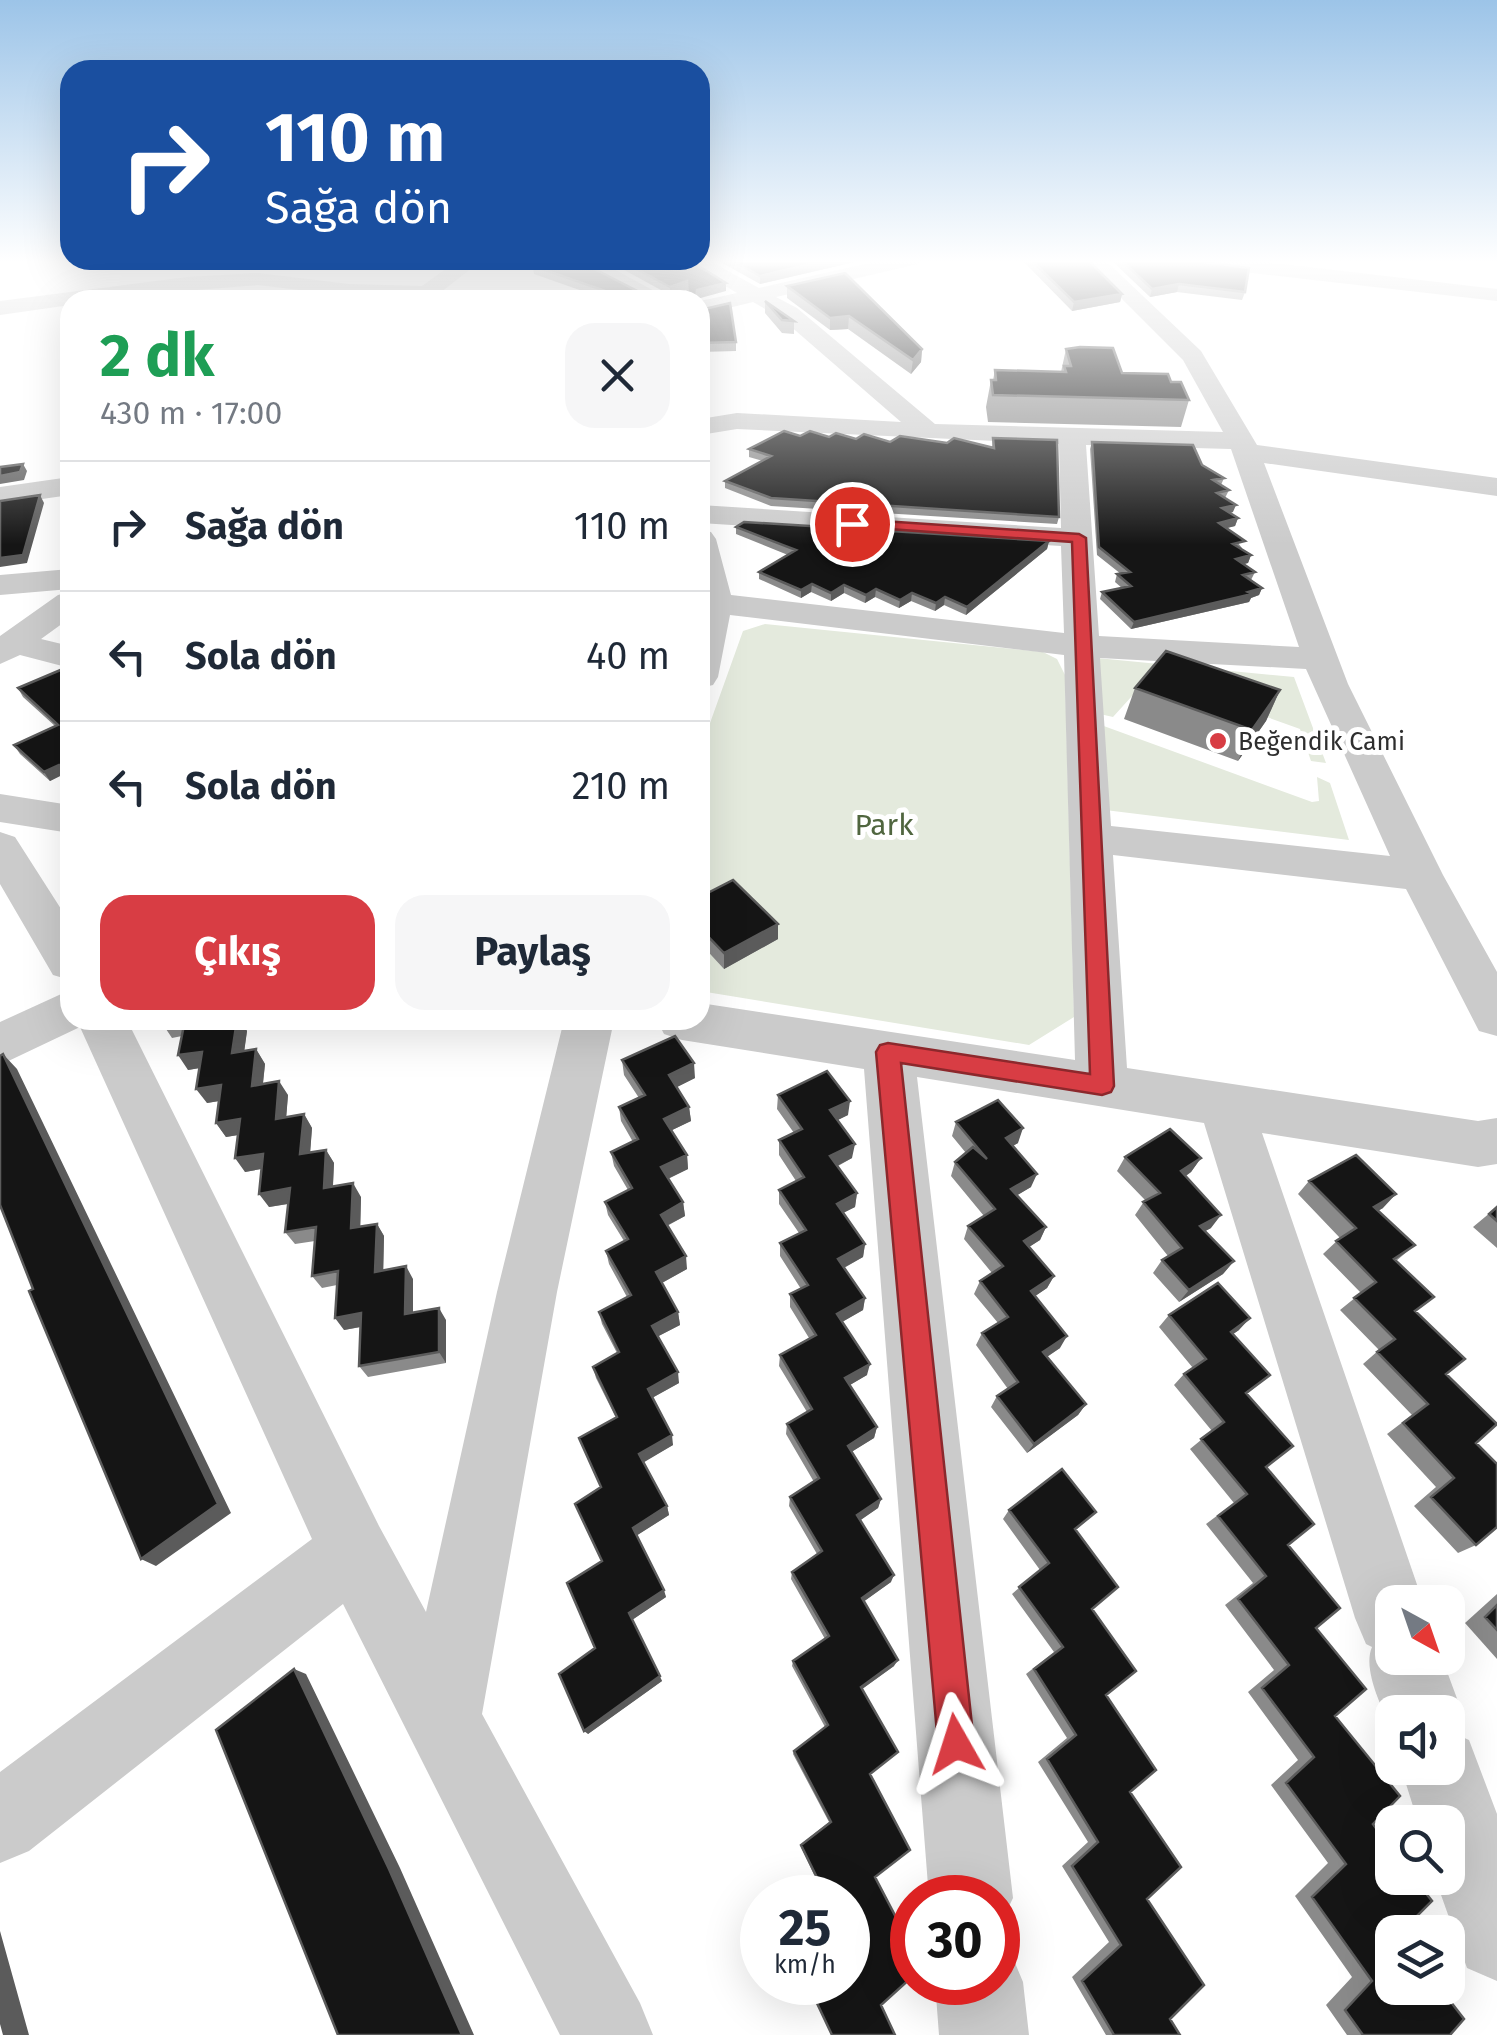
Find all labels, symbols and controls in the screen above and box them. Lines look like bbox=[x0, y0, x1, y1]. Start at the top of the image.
text: 110 m bbox=[265, 96, 445, 180]
icon: right bbox=[100, 100, 230, 230]
text: Sağa dön bbox=[265, 181, 452, 235]
text: 2 dk bbox=[100, 320, 214, 392]
button: close bbox=[565, 323, 670, 428]
text: 430 m · 17:00 bbox=[100, 394, 282, 432]
pin bbox=[810, 482, 895, 567]
icon: arrive bbox=[825, 497, 880, 552]
icon: right bbox=[100, 499, 155, 554]
text: Sağa dön bbox=[185, 503, 344, 549]
text: 110 m bbox=[574, 503, 670, 549]
icon: left bbox=[100, 629, 155, 684]
text: Sola dön bbox=[185, 633, 337, 679]
text: 40 m bbox=[586, 633, 670, 679]
place label: Beğendik Cami bbox=[1238, 727, 1405, 757]
marker: Beğendik Cami bbox=[1207, 730, 1229, 752]
icon: left bbox=[100, 759, 155, 814]
text: Sola dön bbox=[185, 763, 337, 809]
text: 210 m bbox=[572, 763, 670, 809]
park label: Park bbox=[854, 807, 914, 843]
button: Çıkış bbox=[100, 895, 375, 1010]
button: Paylaş bbox=[395, 895, 670, 1010]
north arrow bbox=[1375, 1585, 1465, 1675]
map controls bbox=[1375, 1585, 1465, 2005]
position arrow bbox=[904, 1692, 1008, 1796]
button: sound bbox=[1375, 1695, 1465, 1785]
button: search bbox=[1375, 1805, 1465, 1895]
speed limit sign: 30 bbox=[890, 1875, 1020, 2005]
text: 25 bbox=[779, 1898, 831, 1958]
button: layers bbox=[1375, 1915, 1465, 2005]
text: km/h bbox=[774, 1950, 836, 1980]

